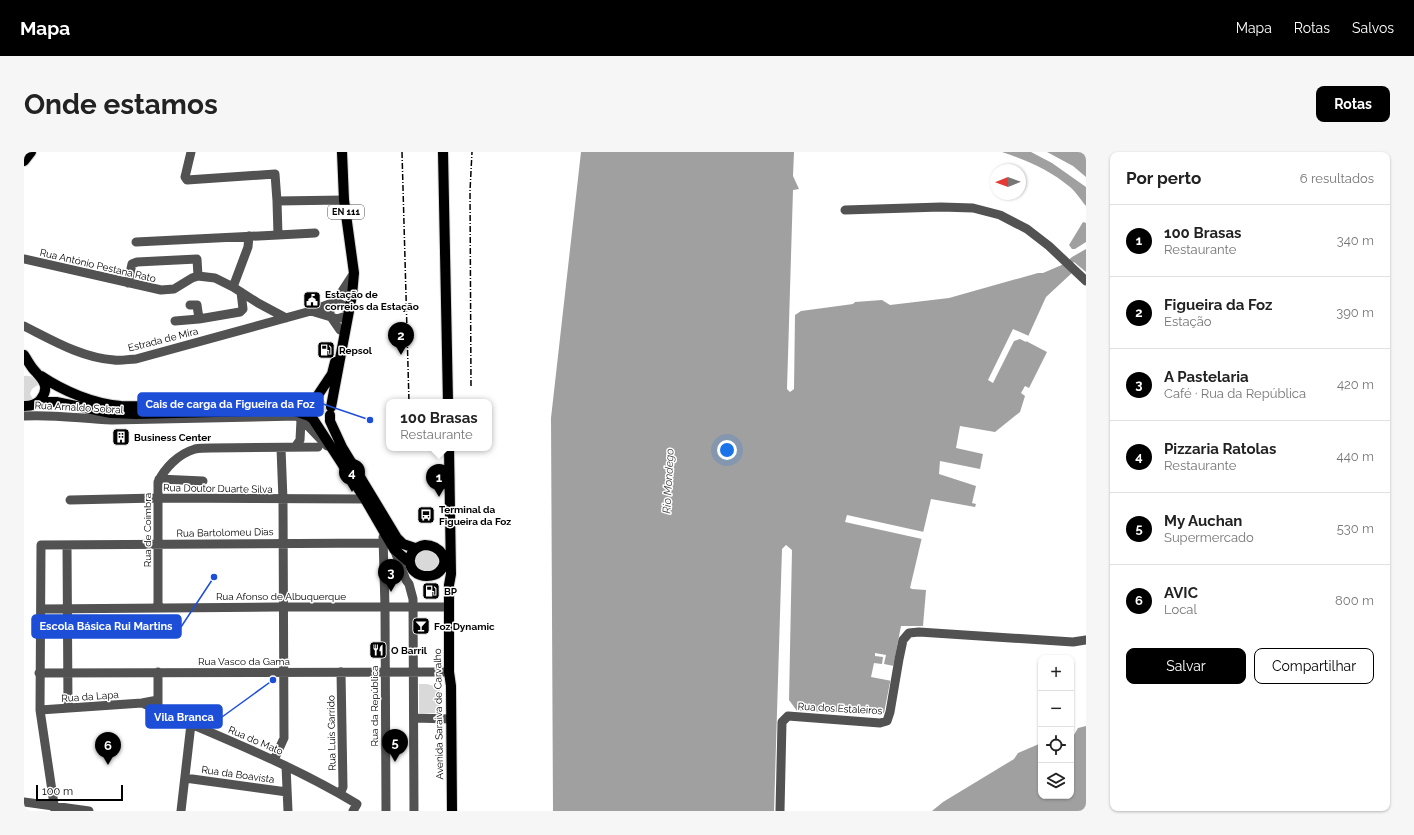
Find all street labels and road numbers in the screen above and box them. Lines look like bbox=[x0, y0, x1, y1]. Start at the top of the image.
road number: EN 111 bbox=[328, 205, 364, 219]
street label: Rua António Pestana Rato bbox=[39, 247, 157, 284]
street label: Estrada de Mira bbox=[127, 325, 199, 354]
street label: Rua Arnaldo Sobral bbox=[34, 400, 124, 415]
street label: Rua Doutor Duarte Silva bbox=[163, 482, 273, 495]
street label: Rua de Coimbra bbox=[142, 493, 153, 567]
street label: Rua Bartolomeu Dias bbox=[176, 526, 274, 539]
street label: Rua Afonso de Albuquerque bbox=[216, 591, 346, 602]
street label: Avenida Saraiva de Carvalho bbox=[432, 648, 445, 780]
street label: Rua Vasco da Gama bbox=[198, 656, 290, 667]
street label: Rua da República bbox=[369, 666, 380, 746]
street label: Rua da Lapa bbox=[61, 689, 119, 704]
street label: Rua Luís Garrido bbox=[325, 695, 338, 771]
street label: Rua dos Estaleiros bbox=[797, 701, 883, 716]
street label: Rua do Mato bbox=[227, 724, 285, 757]
street label: Rua da Boavista bbox=[201, 764, 275, 785]

